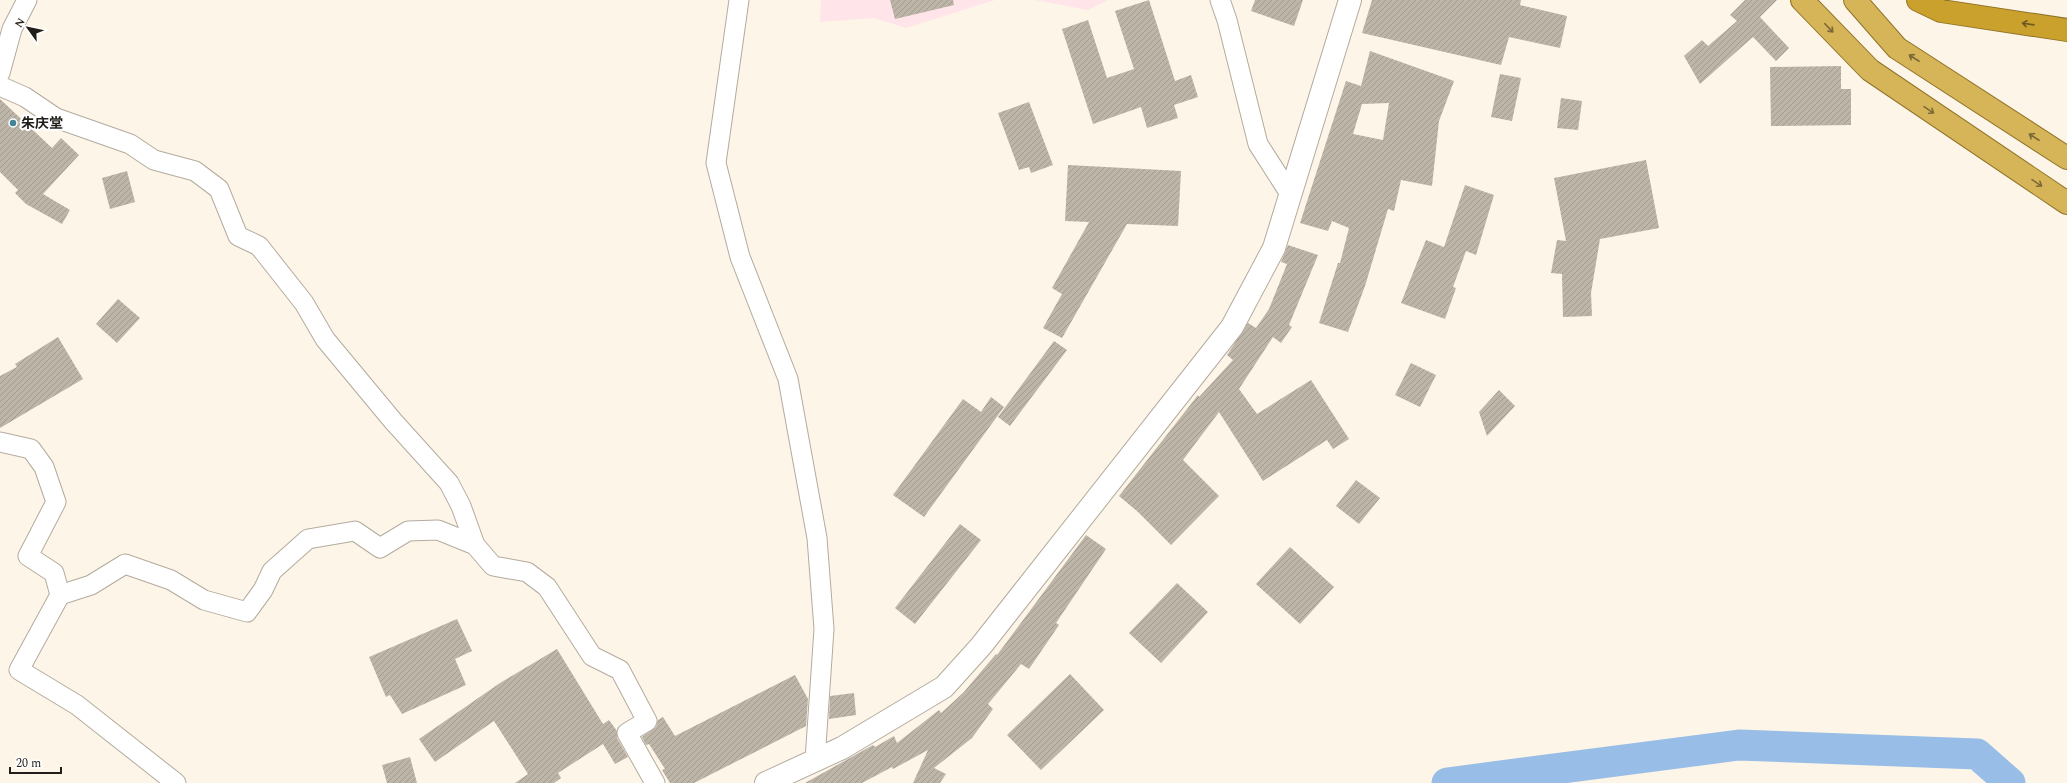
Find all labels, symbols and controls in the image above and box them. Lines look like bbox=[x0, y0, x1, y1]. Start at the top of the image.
north arrow bbox=[8, 8, 48, 48]
text: N bbox=[10, 14, 30, 31]
one-way arrow bbox=[2022, 20, 2035, 28]
one-way arrow bbox=[1824, 23, 1834, 33]
one-way arrow bbox=[1908, 54, 1919, 63]
one-way arrow bbox=[1923, 106, 1934, 114]
place label: 朱庆堂 bbox=[21, 113, 63, 134]
marker: 朱庆堂 bbox=[8, 118, 18, 128]
one-way arrow bbox=[2029, 133, 2040, 141]
one-way arrow bbox=[2031, 179, 2042, 187]
scale bar bbox=[10, 749, 61, 775]
text: 20 m bbox=[16, 754, 41, 773]

